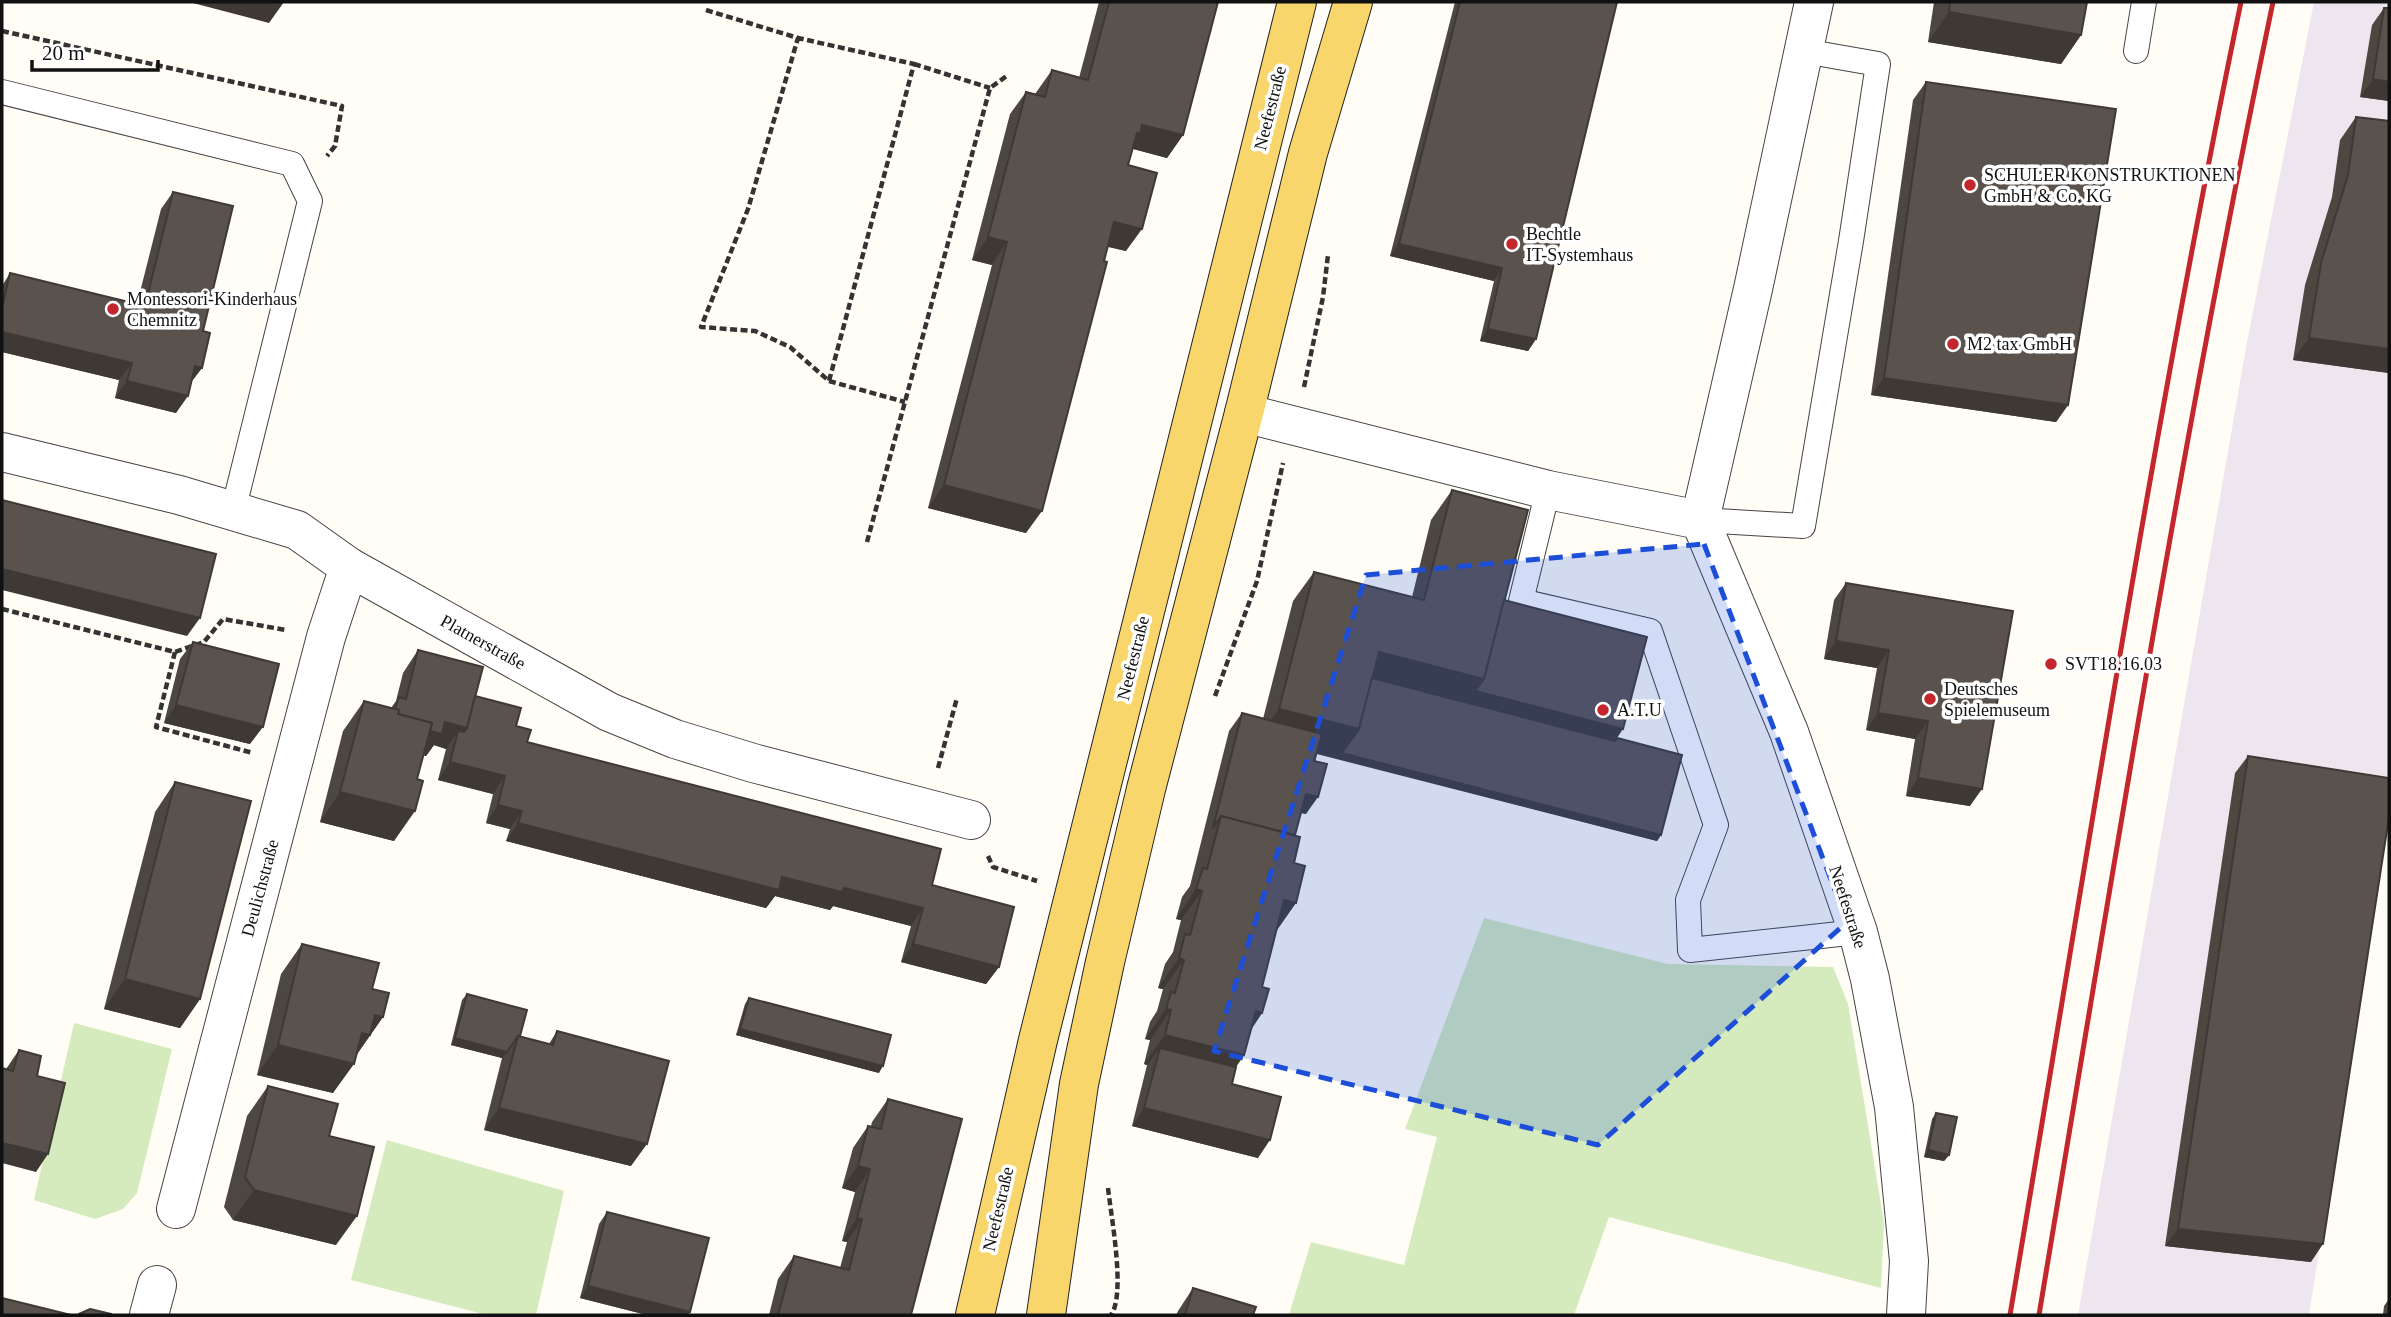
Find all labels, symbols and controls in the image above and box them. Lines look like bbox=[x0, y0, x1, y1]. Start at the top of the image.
scale bar bbox=[32, 28, 158, 72]
text: 20 m bbox=[42, 41, 85, 65]
street label: Neefestraße bbox=[1250, 64, 1290, 152]
place label: SCHULER KONSTRUKTIONEN GmbH & Co. KG bbox=[1984, 165, 2236, 206]
marker: SCHULER KONSTRUKTIONEN GmbH & Co. KG bbox=[1962, 177, 1978, 193]
place label: Bechtle IT-Systemhaus bbox=[1526, 224, 1633, 265]
marker: Bechtle IT-Systemhaus bbox=[1504, 236, 1520, 252]
place label: Montessori-Kinderhaus Chemnitz bbox=[127, 289, 297, 330]
marker: Montessori-Kinderhaus Chemnitz bbox=[105, 301, 121, 317]
place label: M2 tax GmbH bbox=[1967, 334, 2072, 354]
marker: M2 tax GmbH bbox=[1945, 336, 1961, 352]
street label: Platnerstraße bbox=[437, 610, 529, 674]
street label: Neefestraße bbox=[1113, 614, 1153, 702]
place label: SVT18.16.03 bbox=[2065, 654, 2162, 674]
marker: SVT18.16.03 bbox=[2043, 656, 2059, 672]
place label: Deutsches Spielemuseum bbox=[1944, 679, 2050, 720]
marker: Deutsches Spielemuseum bbox=[1922, 691, 1938, 707]
place label: A.T.U bbox=[1617, 700, 1662, 720]
marker: A.T.U bbox=[1595, 702, 1611, 718]
street label: Deulichstraße bbox=[237, 837, 283, 939]
street label: Neefestraße bbox=[1825, 863, 1871, 951]
street label: Neefestraße bbox=[979, 1165, 1017, 1253]

